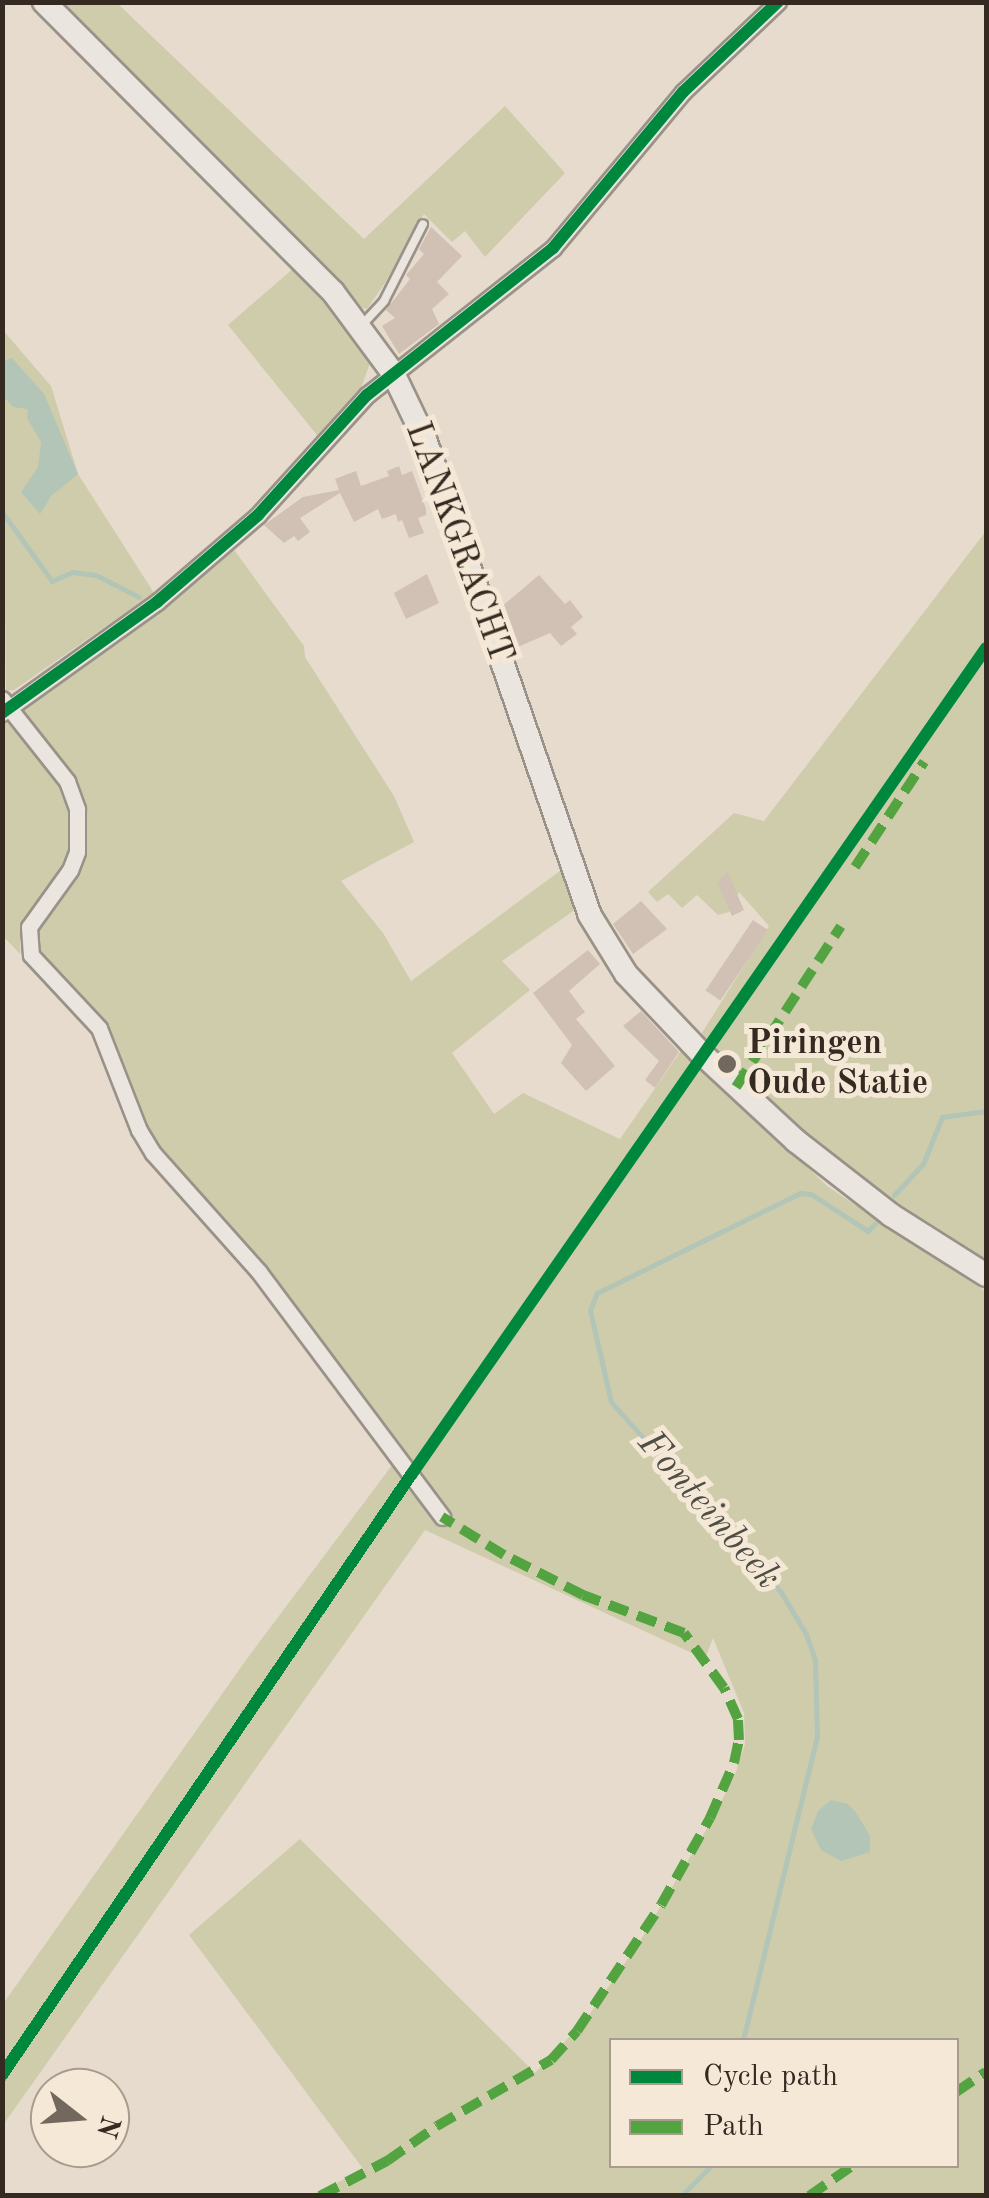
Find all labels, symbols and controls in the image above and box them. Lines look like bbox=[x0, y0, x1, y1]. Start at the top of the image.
street label: LANKGRACHT bbox=[395, 417, 521, 669]
place label: Piringen Oude Statie bbox=[747, 1023, 928, 1105]
marker: Piringen Oude Statie bbox=[716, 1053, 738, 1075]
water label: Fonteinbeek bbox=[627, 1422, 789, 1600]
legend bbox=[609, 2038, 959, 2168]
text: Cycle path bbox=[703, 2062, 838, 2092]
north arrow bbox=[30, 2068, 130, 2168]
text: N bbox=[90, 2112, 123, 2141]
text: Path bbox=[703, 2112, 764, 2142]

